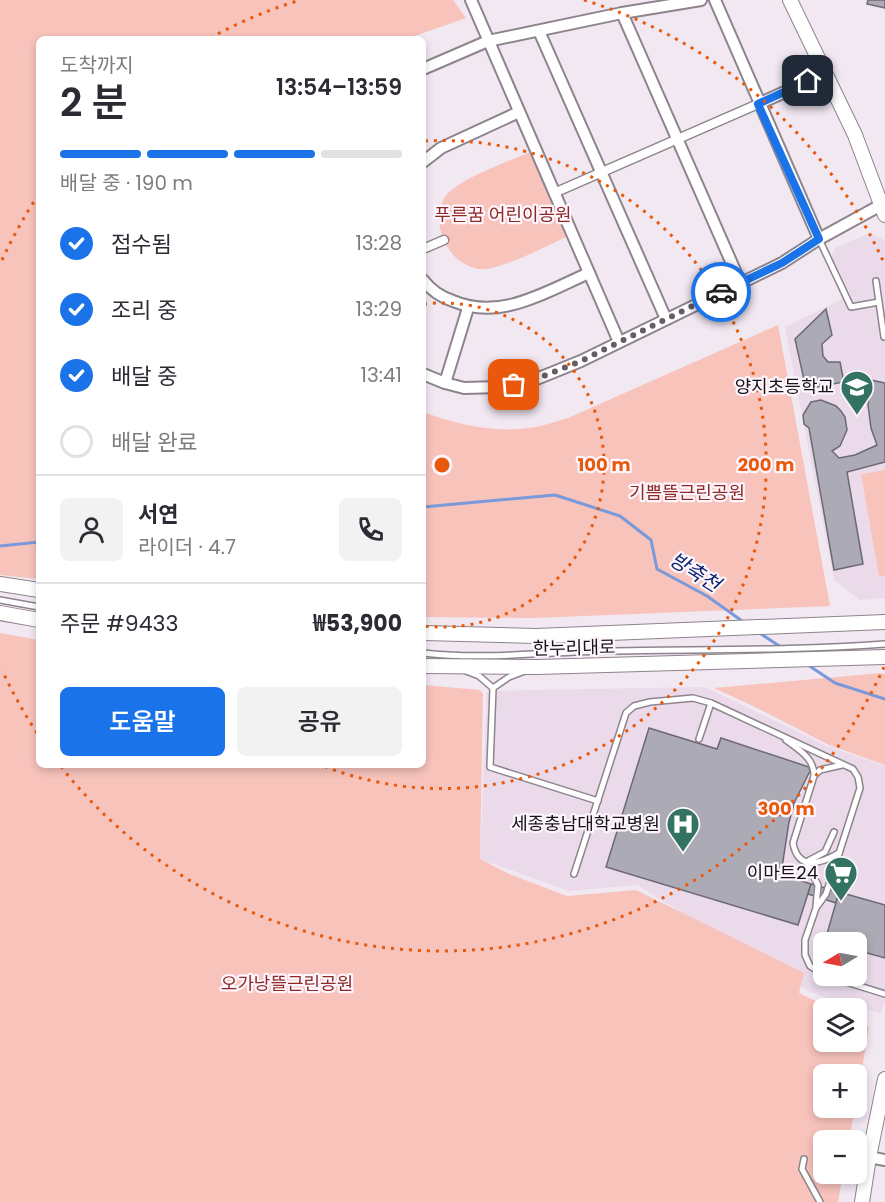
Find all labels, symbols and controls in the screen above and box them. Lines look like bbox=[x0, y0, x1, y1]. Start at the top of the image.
text: 도착까지 bbox=[60, 51, 134, 79]
pin bbox=[782, 55, 833, 106]
icon: home bbox=[791, 64, 824, 97]
text: 13:54–13:59 bbox=[276, 72, 402, 103]
text: 2 분 bbox=[60, 75, 128, 130]
text: 배달 중 · 190 m bbox=[60, 169, 193, 197]
park label: 푸른꿈 어린이공원 bbox=[434, 202, 572, 227]
icon: check bbox=[60, 227, 93, 260]
text: 접수됨 bbox=[111, 229, 172, 260]
text: 13:28 bbox=[355, 229, 402, 257]
courier bbox=[691, 262, 751, 322]
icon: car bbox=[705, 276, 738, 309]
icon: check bbox=[60, 293, 93, 326]
text: 조리 중 bbox=[111, 295, 178, 326]
text: 13:29 bbox=[355, 295, 402, 323]
icon: check bbox=[60, 359, 93, 392]
pin bbox=[488, 359, 539, 410]
text: 배달 중 bbox=[111, 361, 178, 392]
text: 13:41 bbox=[361, 361, 402, 389]
icon: bag bbox=[497, 368, 530, 401]
school or university icon: 양지초등학교 bbox=[839, 369, 875, 416]
place label: 양지초등학교 bbox=[735, 374, 834, 399]
text: 배달 완료 bbox=[111, 427, 198, 458]
text: 100 m bbox=[577, 452, 631, 477]
text: 200 m bbox=[738, 452, 794, 477]
centre of rings bbox=[432, 455, 452, 475]
park label: 기쁨뜰근린공원 bbox=[629, 480, 745, 505]
button: person bbox=[60, 498, 123, 561]
button: phone bbox=[339, 498, 402, 561]
text: 서연 bbox=[138, 499, 178, 530]
text: 라이더 · 4.7 bbox=[138, 533, 236, 561]
water label: 방축천 bbox=[664, 546, 728, 600]
text: 주문 #9433 bbox=[60, 608, 178, 639]
text: ₩53,900 bbox=[313, 608, 402, 639]
street label: 한누리대로 bbox=[532, 634, 616, 661]
button: 도움말 bbox=[60, 687, 225, 756]
button: 공유 bbox=[237, 687, 402, 756]
text: 300 m bbox=[757, 796, 815, 821]
hospital icon: 세종충남대학교병원 bbox=[665, 806, 701, 853]
place label: 세종충남대학교병원 bbox=[511, 811, 660, 836]
supermarket icon: 이마트24 bbox=[823, 855, 859, 902]
place label: 이마트24 bbox=[747, 860, 818, 885]
north arrow bbox=[813, 932, 867, 986]
map controls bbox=[813, 932, 867, 1184]
park label: 오가낭뜰근린공원 bbox=[221, 971, 353, 996]
button: layers bbox=[813, 998, 867, 1052]
button: + bbox=[813, 1064, 867, 1118]
button: − bbox=[813, 1130, 867, 1184]

